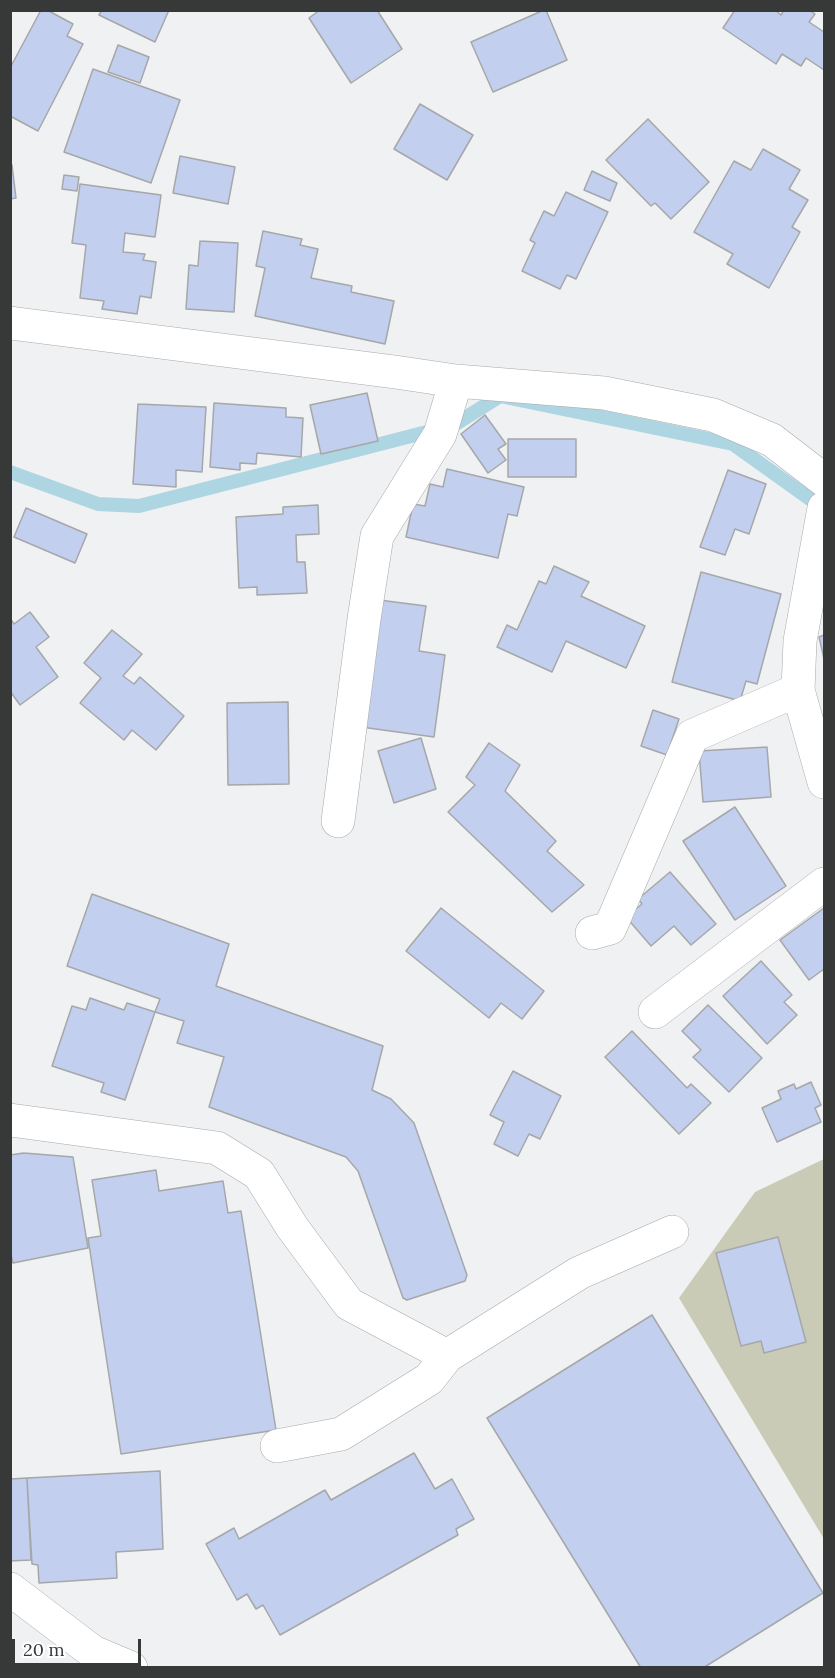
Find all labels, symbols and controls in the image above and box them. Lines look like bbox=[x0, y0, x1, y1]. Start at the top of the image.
scale bar bbox=[15, 1627, 144, 1665]
text: 20 m bbox=[23, 1638, 65, 1661]

